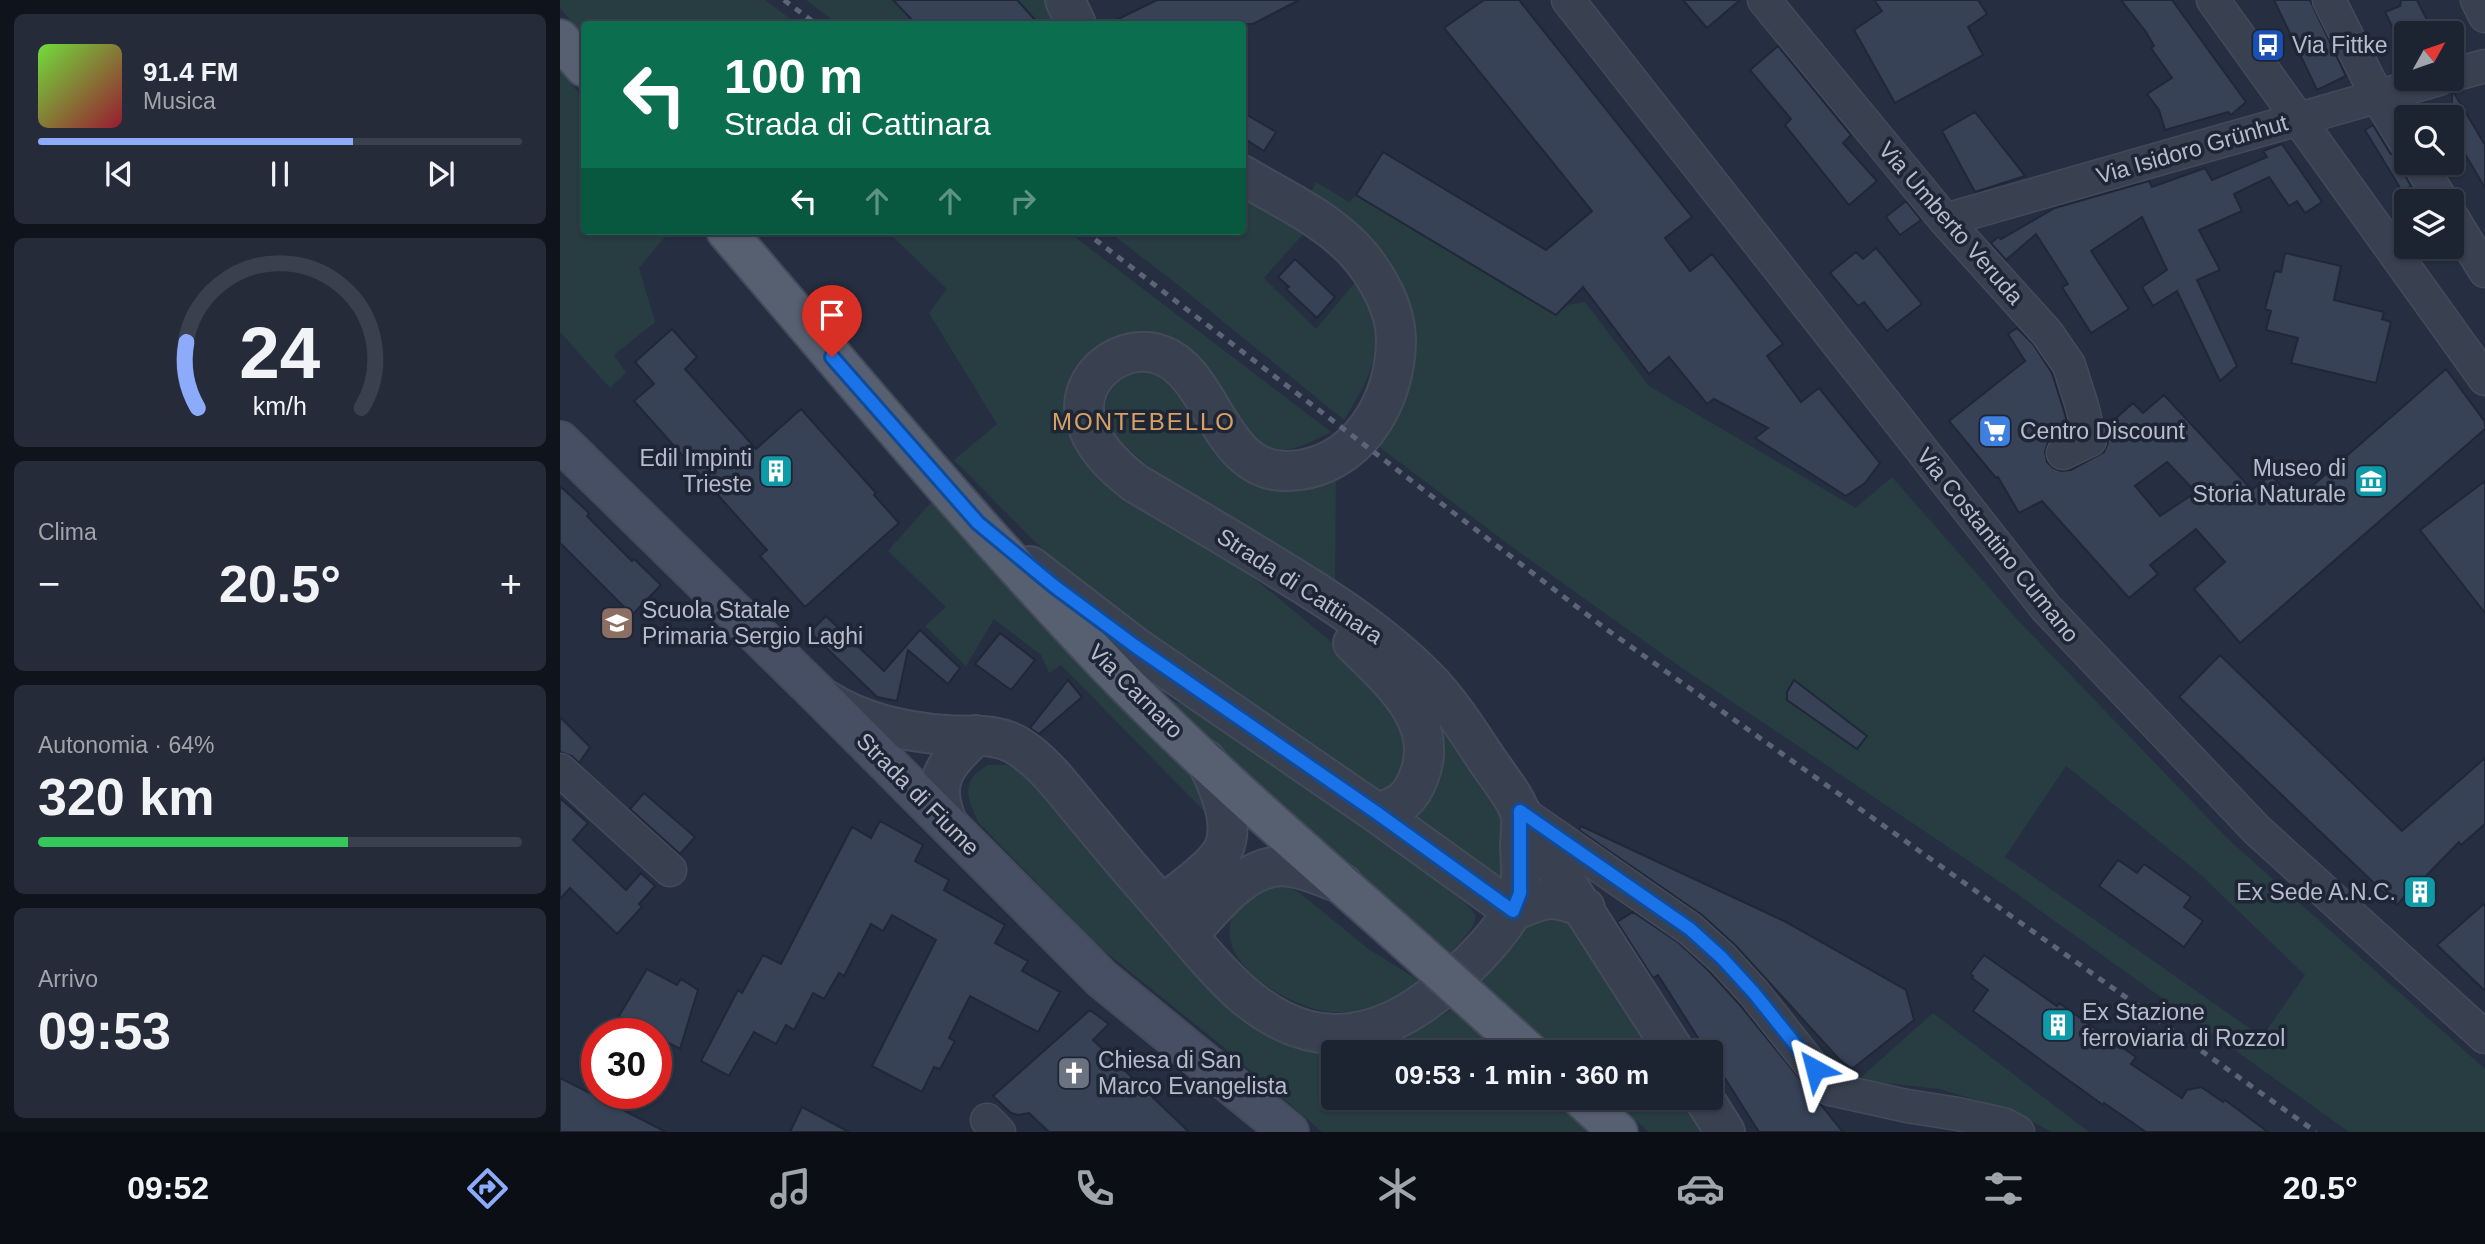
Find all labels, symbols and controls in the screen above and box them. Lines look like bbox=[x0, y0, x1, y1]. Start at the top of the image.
north arrow bbox=[2394, 21, 2464, 91]
map controls bbox=[2394, 21, 2464, 259]
bus stop icon: Via Fittke bbox=[2249, 26, 2287, 64]
place label: Via Fittke bbox=[2292, 32, 2387, 58]
icon: left bbox=[609, 49, 700, 140]
text: 100 m bbox=[724, 49, 863, 103]
text: 91.4 FM bbox=[143, 57, 238, 87]
text: Musica bbox=[143, 88, 216, 114]
button: search bbox=[2394, 105, 2464, 175]
text: Strada di Cattinara bbox=[724, 106, 991, 142]
street label: Via Isidoro Grünhut bbox=[2093, 109, 2291, 189]
street label: Via Umberto Veruda bbox=[1873, 136, 2029, 310]
icon: previous bbox=[100, 155, 138, 193]
icon: pause bbox=[261, 155, 299, 193]
icon: next bbox=[422, 155, 460, 193]
icon: left bbox=[785, 182, 823, 220]
icon: ahead bbox=[858, 182, 896, 220]
icon: ahead bbox=[931, 182, 969, 220]
icon: right bbox=[1004, 182, 1042, 220]
button: layers bbox=[2394, 189, 2464, 259]
pin bbox=[802, 285, 862, 357]
icon: arrive bbox=[813, 296, 851, 334]
text: 24 bbox=[240, 313, 321, 394]
text: km/h bbox=[253, 392, 307, 420]
district label: MONTEBELLO bbox=[1052, 408, 1236, 435]
supermarket icon: Centro Discount bbox=[1976, 412, 2014, 450]
place label: Centro Discount bbox=[2020, 418, 2186, 444]
street label: Via Costantino Cumano bbox=[1912, 443, 2084, 647]
place label: Edil Impinti Trieste bbox=[640, 445, 752, 497]
building icon: Edil Impinti Trieste bbox=[757, 452, 795, 490]
place label: Museo di Storia Naturale bbox=[2193, 455, 2346, 507]
museum icon: Museo di Storia Naturale bbox=[2352, 462, 2390, 500]
text: Clima bbox=[38, 519, 97, 545]
street label: Strada di Cattinara bbox=[1212, 523, 1388, 649]
text: 20.5° bbox=[219, 555, 341, 613]
text: − bbox=[38, 563, 60, 605]
text: + bbox=[500, 563, 522, 605]
place label: Scuola Statale Primaria Sergio Laghi bbox=[642, 597, 863, 649]
school or university icon: Scuola Statale Primaria Sergio Laghi bbox=[598, 604, 636, 642]
street label: Via Carnaro bbox=[1084, 639, 1188, 743]
street label: Strada di Fiume bbox=[851, 727, 985, 861]
text: Autonomia · 64% bbox=[38, 732, 214, 758]
text: 320 km bbox=[38, 768, 214, 826]
building icon: Ex Sede A.N.C. bbox=[2401, 873, 2439, 911]
place label: Ex Sede A.N.C. bbox=[2236, 879, 2396, 905]
text: Arrivo bbox=[38, 966, 98, 992]
place label: Ex Stazione ferroviaria di Rozzol bbox=[2082, 999, 2285, 1051]
text: 09:53 bbox=[38, 1002, 171, 1060]
building icon: Ex Stazione ferroviaria di Rozzol bbox=[2039, 1006, 2077, 1044]
speed limit sign: 30 bbox=[581, 1018, 672, 1109]
position arrow bbox=[1778, 1032, 1852, 1106]
place label: Chiesa di San Marco Evangelista bbox=[1098, 1047, 1287, 1099]
church icon: Chiesa di San Marco Evangelista bbox=[1055, 1054, 1093, 1092]
text: 09:53 · 1 min · 360 m bbox=[1395, 1060, 1649, 1090]
icon: directions bbox=[463, 1164, 512, 1213]
icon: music bbox=[766, 1164, 815, 1213]
icon: phone bbox=[1070, 1164, 1119, 1213]
icon: climate bbox=[1373, 1164, 1422, 1213]
icon: car bbox=[1676, 1164, 1725, 1213]
icon: filters bbox=[1979, 1164, 2028, 1213]
text: 09:52 bbox=[127, 1170, 209, 1206]
text: 20.5° bbox=[2283, 1170, 2358, 1206]

